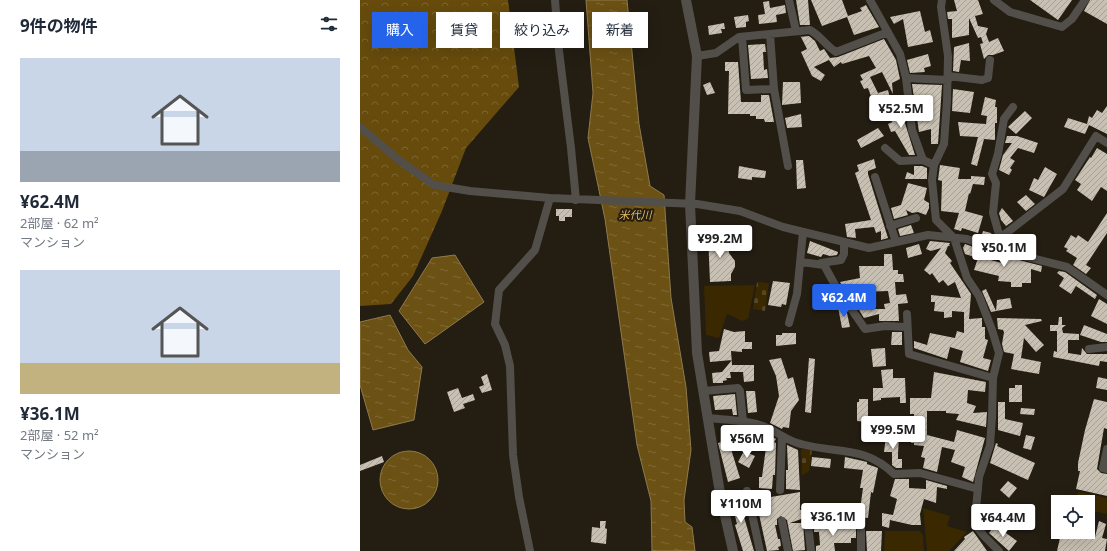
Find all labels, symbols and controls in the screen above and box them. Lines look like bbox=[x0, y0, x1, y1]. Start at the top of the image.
chip: 購入 bbox=[372, 12, 428, 48]
chip: 賃貸 bbox=[436, 12, 492, 48]
chip: 絞り込み bbox=[500, 12, 584, 48]
chip: 新着 bbox=[592, 12, 648, 48]
icon: filters bbox=[318, 13, 340, 35]
text: 9件の物件 bbox=[20, 14, 98, 37]
icon: home bbox=[144, 84, 216, 156]
pin: ¥52.5M bbox=[868, 95, 934, 129]
text: ¥52.5M bbox=[878, 99, 924, 117]
text: ¥62.4M bbox=[20, 190, 80, 213]
water label: 米代川 bbox=[619, 207, 652, 222]
text: 2部屋 · 62 m² bbox=[20, 214, 99, 232]
pin: ¥99.2M bbox=[687, 225, 753, 259]
text: ¥99.2M bbox=[697, 229, 743, 247]
text: マンション bbox=[20, 233, 85, 251]
pin: ¥50.1M bbox=[971, 234, 1037, 268]
text: ¥50.1M bbox=[981, 238, 1027, 256]
pin: ¥62.4M bbox=[811, 284, 877, 318]
text: ¥62.4M bbox=[821, 288, 867, 306]
icon: home bbox=[144, 296, 216, 368]
text: ¥36.1M bbox=[20, 402, 80, 425]
pin: ¥99.5M bbox=[860, 416, 926, 450]
text: ¥99.5M bbox=[870, 420, 916, 438]
pin: ¥56M bbox=[723, 425, 771, 459]
text: 2部屋 · 52 m² bbox=[20, 426, 99, 444]
text: ¥56M bbox=[730, 429, 764, 447]
text: マンション bbox=[20, 445, 85, 463]
pin: ¥110M bbox=[713, 490, 769, 524]
text: ¥110M bbox=[720, 494, 762, 512]
map controls bbox=[1051, 495, 1095, 539]
button: locate bbox=[1051, 495, 1095, 539]
pin: ¥36.1M bbox=[800, 503, 866, 537]
pin: ¥64.4M bbox=[970, 504, 1036, 538]
text: ¥36.1M bbox=[810, 507, 856, 525]
text: ¥64.4M bbox=[980, 508, 1026, 526]

